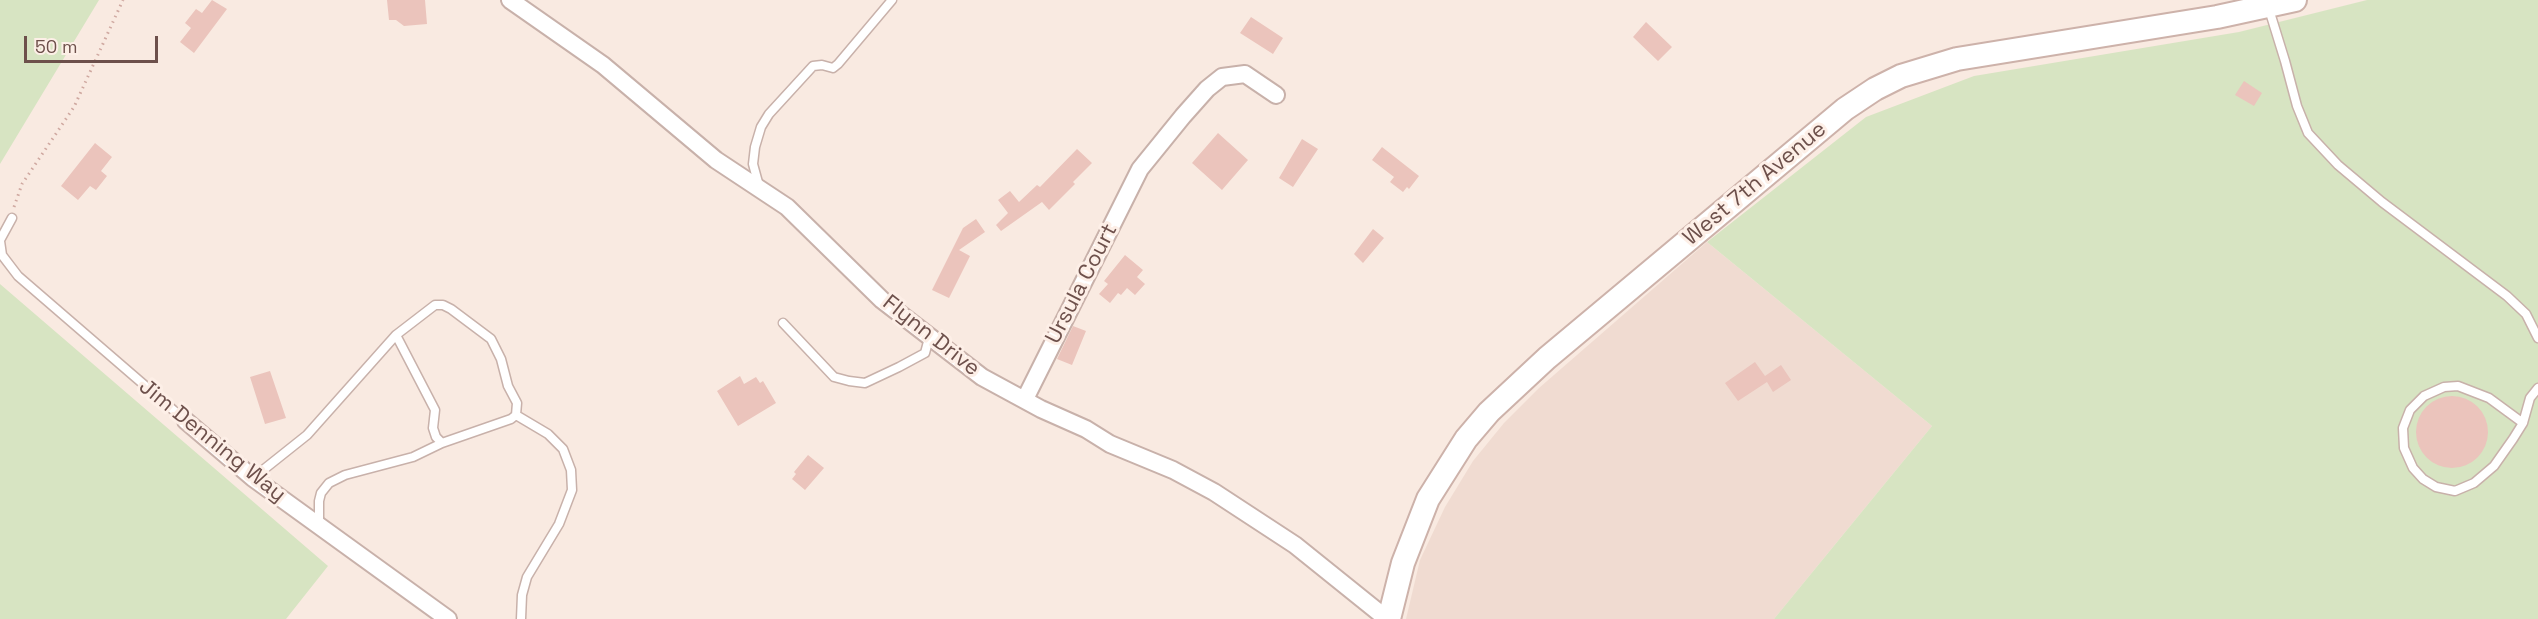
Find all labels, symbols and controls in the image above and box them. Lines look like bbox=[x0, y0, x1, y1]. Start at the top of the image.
scale bar bbox=[27, 24, 160, 62]
text: 50 m bbox=[35, 35, 77, 58]
street label: West 7th Avenue bbox=[1678, 117, 1832, 251]
street label: Ursula Court bbox=[1040, 220, 1124, 348]
street label: Flynn Drive bbox=[877, 290, 985, 382]
street label: Jim Denning Way bbox=[133, 374, 291, 508]

